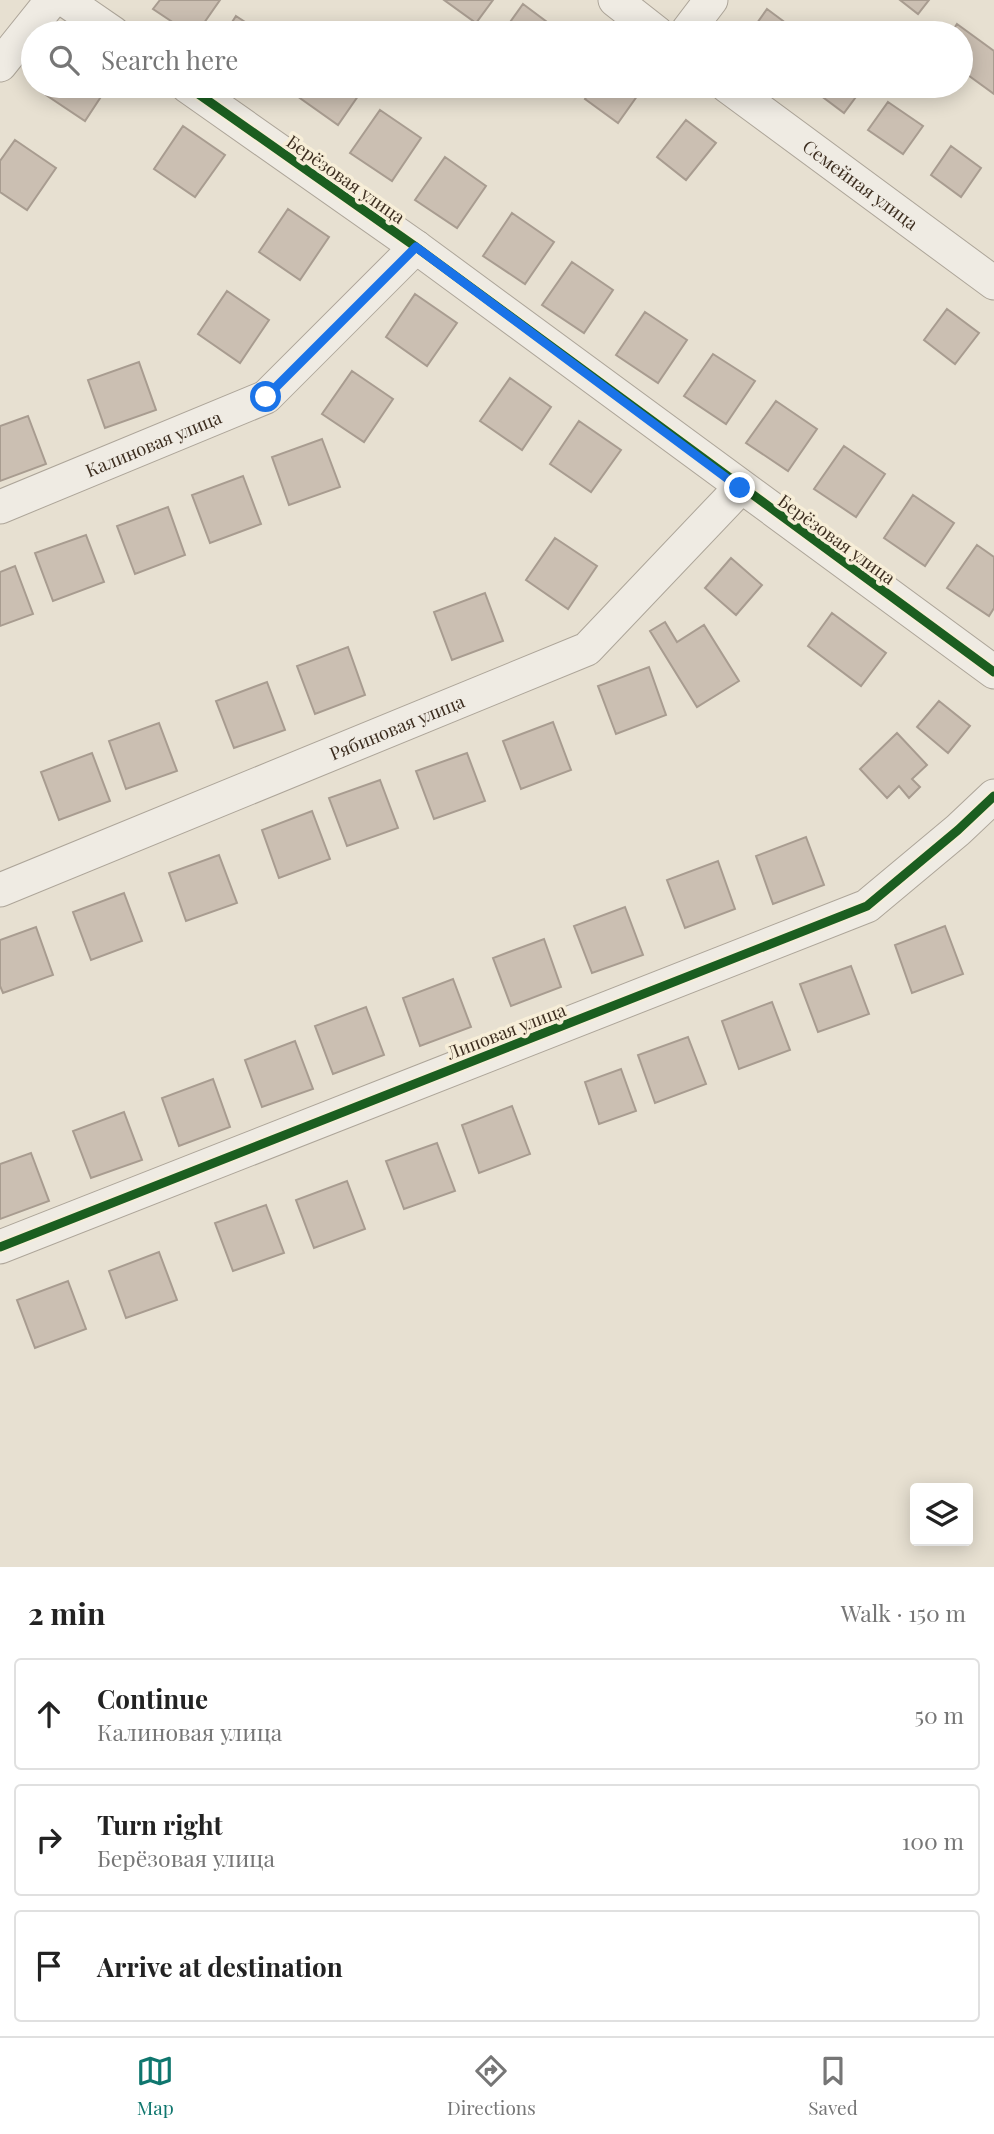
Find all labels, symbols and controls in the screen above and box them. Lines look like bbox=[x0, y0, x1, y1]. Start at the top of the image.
search box bbox=[21, 21, 973, 98]
icon: search bbox=[45, 41, 83, 79]
text: Search here bbox=[101, 42, 238, 77]
street label: Берёзовая улица bbox=[282, 129, 410, 229]
street label: Семейная улица bbox=[798, 134, 923, 235]
route start bbox=[250, 381, 281, 412]
street label: Калиновая улица bbox=[82, 405, 225, 482]
route end bbox=[724, 472, 755, 503]
street label: Берёзовая улица bbox=[774, 488, 900, 590]
street label: Рябиновая улица bbox=[326, 689, 468, 765]
street label: Липовая улица bbox=[442, 997, 569, 1065]
map controls bbox=[910, 1483, 973, 1546]
button: layers bbox=[910, 1483, 973, 1546]
text: 2 min bbox=[28, 1593, 105, 1633]
text: Walk · 150 m bbox=[841, 1597, 966, 1628]
text: Continue bbox=[97, 1681, 208, 1716]
icon: ahead bbox=[30, 1695, 68, 1733]
text: 50 m bbox=[915, 1699, 964, 1730]
text: Калиновая улица bbox=[97, 1716, 282, 1747]
text: Turn right bbox=[97, 1807, 223, 1842]
icon: right bbox=[30, 1821, 68, 1859]
text: 100 m bbox=[902, 1825, 964, 1856]
text: Берёзовая улица bbox=[97, 1842, 275, 1873]
icon: arrive bbox=[30, 1947, 68, 1985]
text: Arrive at destination bbox=[97, 1949, 343, 1984]
tab: Map bbox=[136, 2052, 174, 2120]
tab: Directions bbox=[447, 2052, 536, 2120]
tab: Saved bbox=[808, 2052, 858, 2120]

